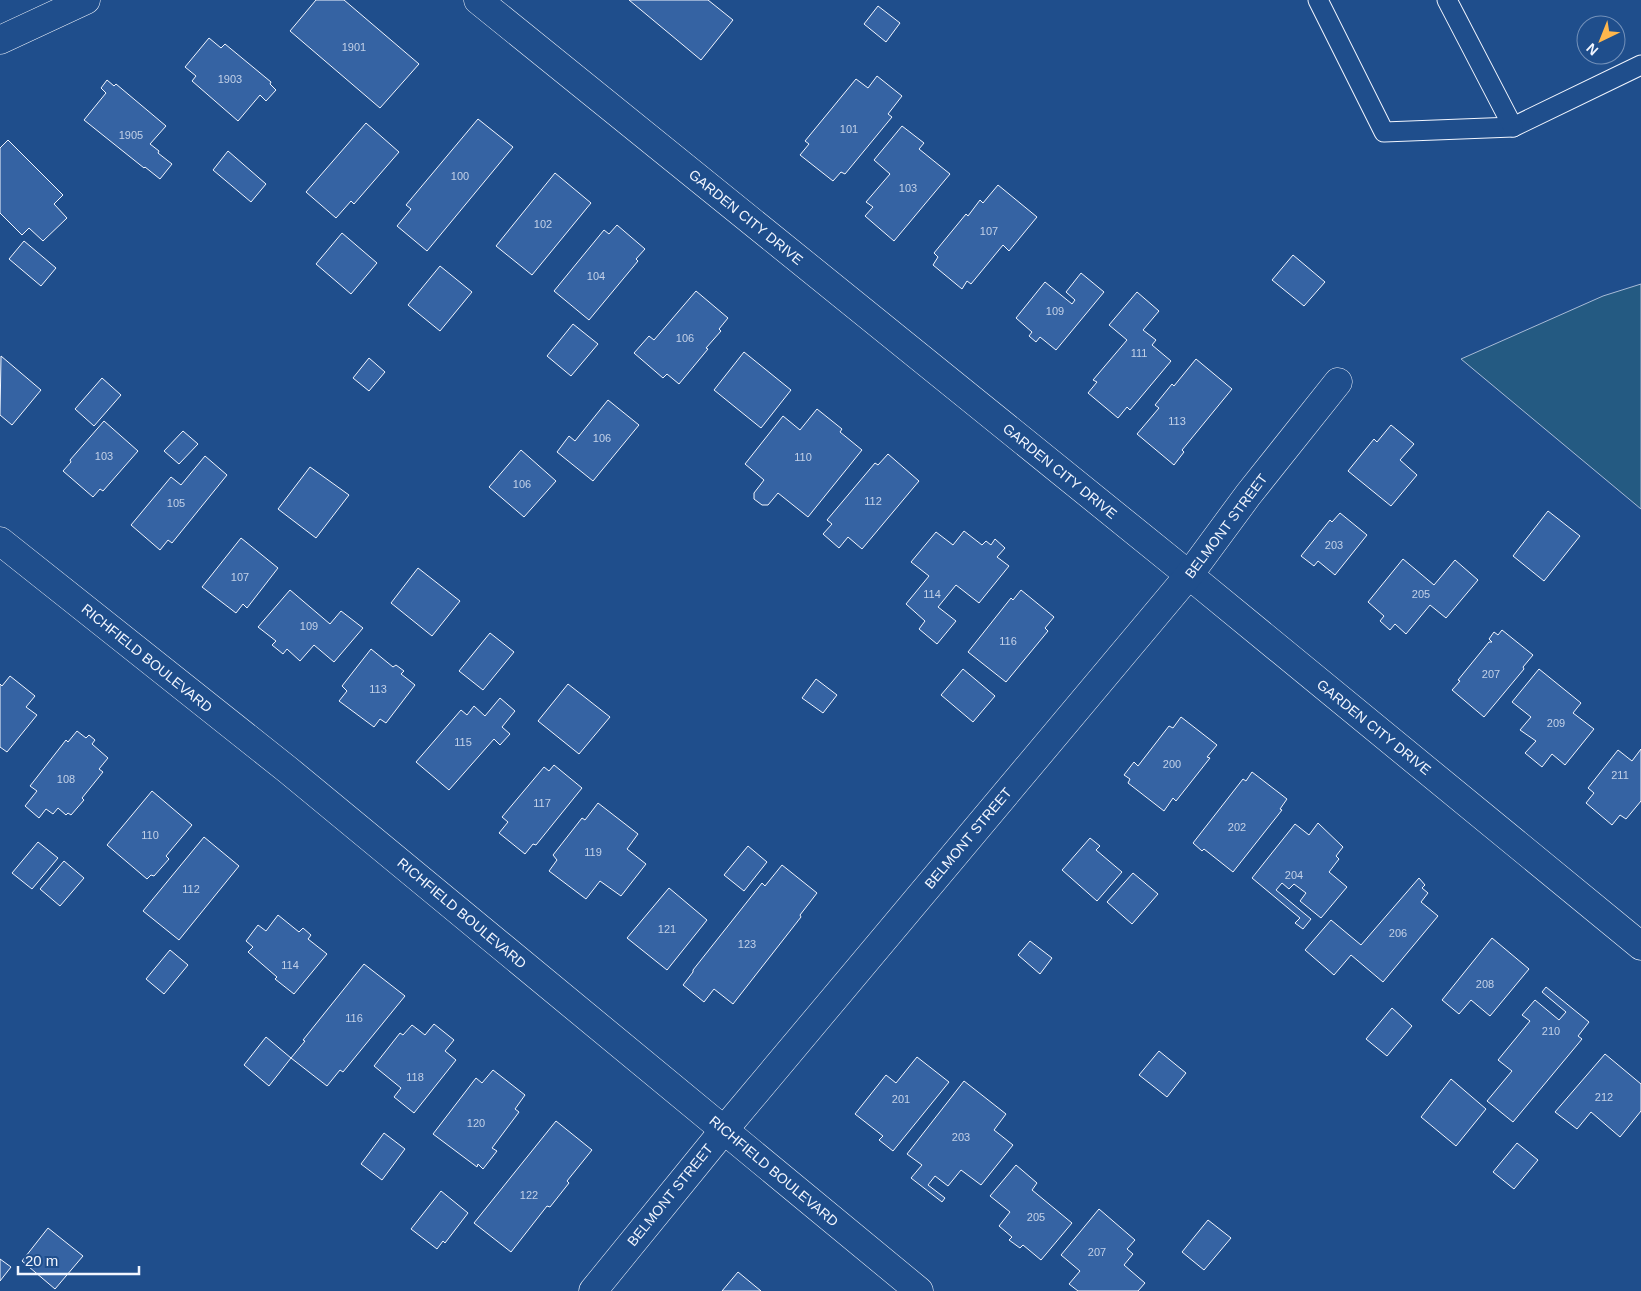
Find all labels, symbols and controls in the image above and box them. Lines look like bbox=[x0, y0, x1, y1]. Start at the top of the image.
north arrow bbox=[1576, 15, 1626, 65]
text: N bbox=[1583, 40, 1601, 59]
house number: 1901 bbox=[342, 41, 366, 53]
house number: 1903 bbox=[218, 73, 242, 85]
house number: 101 bbox=[840, 123, 858, 135]
house number: 1905 bbox=[119, 129, 143, 141]
street label: GARDEN CITY DRIVE bbox=[686, 166, 806, 268]
house number: 100 bbox=[451, 170, 469, 182]
house number: 103 bbox=[899, 182, 917, 194]
house number: 102 bbox=[534, 218, 552, 230]
house number: 107 bbox=[980, 225, 998, 237]
house number: 104 bbox=[587, 270, 605, 282]
house number: 109 bbox=[1046, 305, 1064, 317]
house number: 106 bbox=[676, 332, 694, 344]
house number: 111 bbox=[1131, 347, 1147, 359]
house number: 113 bbox=[1168, 415, 1186, 427]
street label: GARDEN CITY DRIVE bbox=[1000, 420, 1120, 522]
house number: 106 bbox=[593, 432, 611, 444]
house number: 103 bbox=[95, 450, 113, 462]
house number: 110 bbox=[794, 451, 812, 463]
street label: BELMONT STREET bbox=[1182, 470, 1271, 581]
house number: 106 bbox=[513, 478, 531, 490]
house number: 112 bbox=[864, 495, 882, 507]
house number: 105 bbox=[167, 497, 185, 509]
house number: 203 bbox=[1325, 539, 1343, 551]
house number: 107 bbox=[231, 571, 249, 583]
house number: 114 bbox=[923, 588, 941, 600]
house number: 205 bbox=[1412, 588, 1430, 600]
street label: RICHFIELD BOULEVARD bbox=[79, 600, 215, 716]
house number: 109 bbox=[300, 620, 318, 632]
house number: 116 bbox=[999, 635, 1017, 647]
house number: 207 bbox=[1482, 668, 1500, 680]
street label: GARDEN CITY DRIVE bbox=[1314, 676, 1434, 778]
house number: 113 bbox=[369, 683, 387, 695]
house number: 209 bbox=[1547, 717, 1565, 729]
house number: 115 bbox=[454, 736, 472, 748]
house number: 200 bbox=[1163, 758, 1181, 770]
house number: 211 bbox=[1611, 769, 1629, 781]
house number: 108 bbox=[57, 773, 75, 785]
street label: BELMONT STREET bbox=[921, 784, 1015, 892]
house number: 117 bbox=[533, 797, 551, 809]
house number: 202 bbox=[1228, 821, 1246, 833]
house number: 110 bbox=[141, 829, 159, 841]
house number: 119 bbox=[584, 846, 602, 858]
street label: RICHFIELD BOULEVARD bbox=[394, 854, 530, 972]
house number: 204 bbox=[1285, 869, 1303, 881]
house number: 112 bbox=[182, 883, 200, 895]
house number: 121 bbox=[658, 923, 676, 935]
house number: 206 bbox=[1389, 927, 1407, 939]
house number: 123 bbox=[738, 938, 756, 950]
house number: 114 bbox=[281, 959, 299, 971]
house number: 208 bbox=[1476, 978, 1494, 990]
house number: 116 bbox=[345, 1012, 363, 1024]
house number: 210 bbox=[1542, 1025, 1560, 1037]
house number: 118 bbox=[406, 1071, 424, 1083]
house number: 212 bbox=[1595, 1091, 1613, 1103]
house number: 201 bbox=[892, 1093, 910, 1105]
street label: RICHFIELD BOULEVARD bbox=[706, 1112, 842, 1230]
house number: 120 bbox=[467, 1117, 485, 1129]
house number: 203 bbox=[952, 1131, 970, 1143]
street label: BELMONT STREET bbox=[624, 1140, 716, 1249]
house number: 122 bbox=[520, 1189, 538, 1201]
house number: 205 bbox=[1027, 1211, 1045, 1223]
scale bar bbox=[18, 1244, 139, 1276]
house number: 207 bbox=[1088, 1246, 1106, 1258]
text: 20 m bbox=[25, 1252, 58, 1269]

